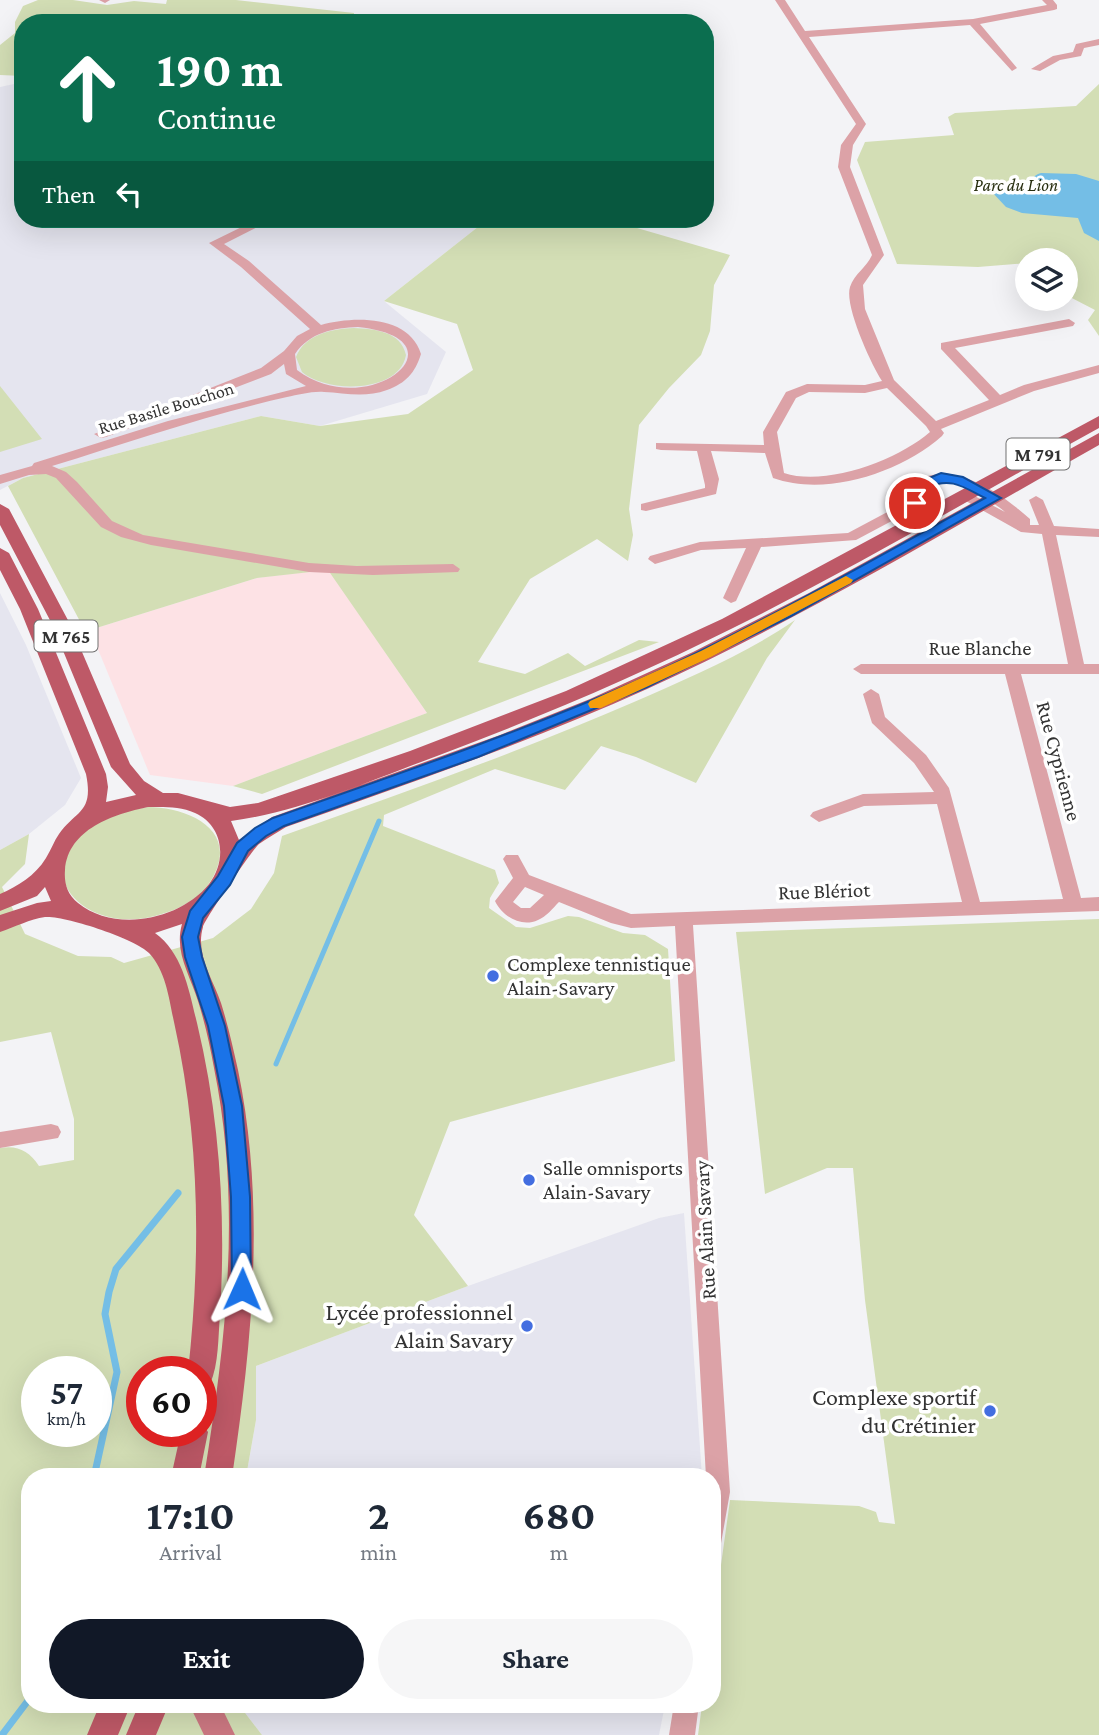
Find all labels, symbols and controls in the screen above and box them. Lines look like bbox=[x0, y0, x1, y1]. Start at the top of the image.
icon: ahead bbox=[42, 42, 133, 133]
text: 190 m bbox=[157, 42, 283, 97]
text: Continue bbox=[157, 100, 276, 136]
icon: left bbox=[110, 175, 148, 213]
park label: Parc du Lion bbox=[974, 175, 1058, 195]
text: Then bbox=[42, 180, 96, 209]
map controls bbox=[1015, 248, 1078, 311]
button: layers bbox=[1015, 248, 1078, 311]
street label: Rue Basile Bouchon bbox=[96, 378, 236, 438]
road number: M 791 bbox=[1006, 438, 1070, 470]
pin bbox=[885, 473, 945, 533]
icon: arrive bbox=[896, 484, 934, 522]
road number: M 765 bbox=[34, 621, 98, 652]
street label: Rue Blanche bbox=[929, 636, 1031, 660]
street label: Rue Cyprienne bbox=[1032, 699, 1086, 823]
street label: Rue Blériot bbox=[777, 877, 872, 905]
place label: Complexe tennistique Alain-Savary bbox=[507, 952, 691, 1000]
marker: Complexe tennistique Alain-Savary bbox=[485, 968, 501, 984]
place label: Salle omnisports Alain-Savary bbox=[543, 1156, 683, 1204]
street label: Rue Alain Savary bbox=[689, 1159, 721, 1300]
marker: Salle omnisports Alain-Savary bbox=[521, 1172, 537, 1188]
position arrow bbox=[205, 1252, 279, 1326]
place label: Lycée professionnel Alain Savary bbox=[326, 1298, 514, 1353]
marker: Lycée professionnel Alain Savary bbox=[519, 1318, 535, 1334]
speed limit sign: 60 bbox=[126, 1356, 217, 1447]
text: 57 bbox=[50, 1373, 83, 1412]
place label: Complexe sportif du Crétinier bbox=[812, 1383, 978, 1438]
marker: Complexe sportif du Crétinier bbox=[982, 1403, 998, 1419]
text: km/h bbox=[47, 1409, 86, 1429]
text: 17:10 bbox=[147, 1491, 235, 1538]
text: 2 bbox=[368, 1491, 389, 1538]
text: 680 bbox=[523, 1491, 595, 1538]
text: Arrival bbox=[159, 1539, 222, 1565]
text: min bbox=[360, 1539, 397, 1565]
text: m bbox=[550, 1539, 568, 1565]
button: Exit bbox=[49, 1619, 364, 1699]
button: Share bbox=[378, 1619, 693, 1699]

